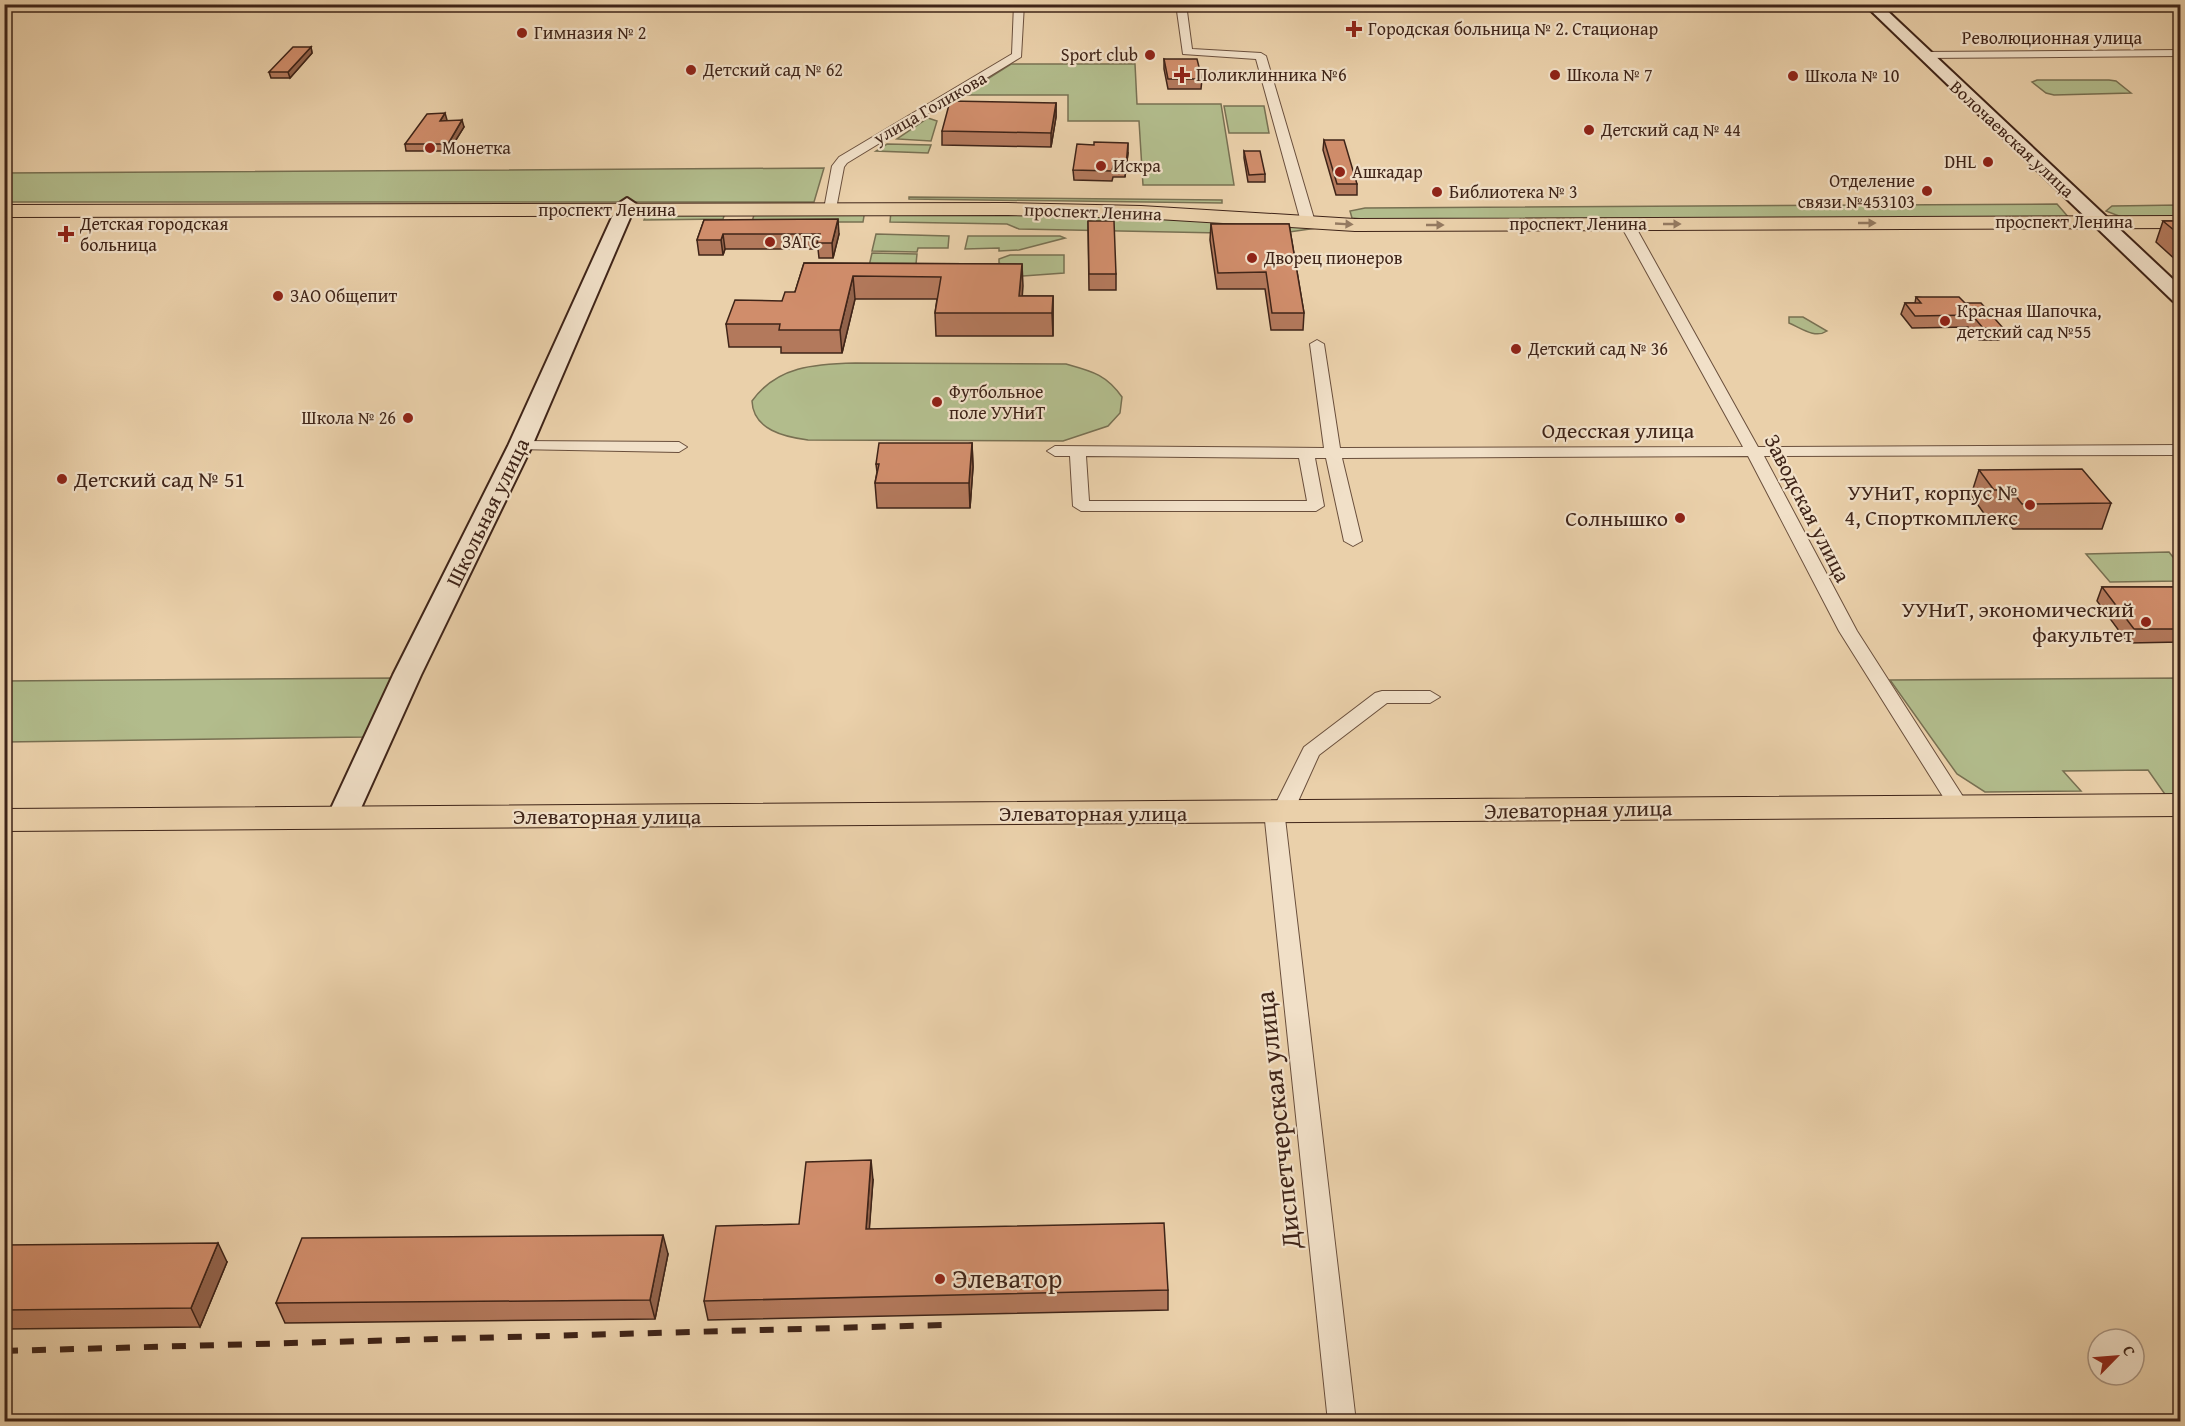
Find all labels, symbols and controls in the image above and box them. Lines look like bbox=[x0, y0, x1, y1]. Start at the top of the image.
place label: Городская больница № 2. Стационар bbox=[1368, 15, 1659, 42]
place label: Гимназия № 2 bbox=[534, 19, 647, 46]
marker: Городская больница № 2. Стационар bbox=[1345, 20, 1363, 38]
street label: Революционная улица bbox=[1962, 24, 2143, 51]
marker: Гимназия № 2 bbox=[515, 26, 529, 40]
place label: Sport club bbox=[1061, 41, 1138, 68]
marker: Sport club bbox=[1143, 48, 1157, 62]
place label: Детский сад № 62 bbox=[702, 56, 843, 83]
place label: Поликлинника №6 bbox=[1196, 61, 1347, 88]
place label: Школа № 7 bbox=[1567, 61, 1653, 88]
place label: Школа № 10 bbox=[1805, 62, 1900, 89]
marker: Детский сад № 62 bbox=[684, 63, 698, 77]
street label: улица Голикова bbox=[867, 64, 992, 152]
marker: Поликлинника №6 bbox=[1173, 66, 1191, 84]
marker: Школа № 7 bbox=[1548, 68, 1562, 82]
marker: Школа № 10 bbox=[1786, 69, 1800, 83]
street label: Волочаевская улица bbox=[1944, 74, 2081, 204]
place label: Детский сад № 44 bbox=[1600, 116, 1741, 143]
marker: Детский сад № 44 bbox=[1582, 123, 1596, 137]
place label: Монетка bbox=[442, 134, 511, 161]
marker: Монетка bbox=[423, 141, 437, 155]
place label: DHL bbox=[1944, 148, 1976, 175]
place label: Искра bbox=[1113, 152, 1161, 179]
marker: DHL bbox=[1981, 155, 1995, 169]
place label: Ашкадар bbox=[1352, 158, 1423, 185]
marker: Искра bbox=[1094, 159, 1108, 173]
marker: Ашкадар bbox=[1333, 165, 1347, 179]
place label: Отделение связи №453103 bbox=[1798, 167, 1915, 215]
place label: Библиотека № 3 bbox=[1449, 178, 1578, 205]
marker: Отделение связи №453103 bbox=[1920, 184, 1934, 198]
marker: Библиотека № 3 bbox=[1430, 185, 1444, 199]
street label: проспект Ленина bbox=[538, 196, 676, 223]
street label: проспект Ленина bbox=[1024, 196, 1163, 227]
street label: проспект Ленина bbox=[1995, 208, 2133, 235]
place label: Детская городская больница bbox=[79, 210, 228, 258]
street label: проспект Ленина bbox=[1509, 210, 1647, 237]
one-way arrow bbox=[1857, 218, 1876, 227]
one-way arrow bbox=[1662, 219, 1681, 229]
one-way arrow bbox=[1334, 220, 1353, 229]
one-way arrow bbox=[1425, 220, 1444, 230]
marker: Детская городская больница bbox=[57, 225, 75, 243]
place label: ЗАГС bbox=[782, 228, 821, 255]
marker: ЗАГС bbox=[763, 235, 777, 249]
place label: Дворец пионеров bbox=[1263, 244, 1403, 271]
marker: Дворец пионеров bbox=[1245, 251, 1259, 265]
place label: ЗАО Общепит bbox=[290, 282, 397, 309]
marker: ЗАО Общепит bbox=[271, 289, 285, 303]
place label: Красная Шапочка, детский сад №55 bbox=[1957, 297, 2101, 345]
marker: Красная Шапочка, детский сад №55 bbox=[1938, 314, 1952, 328]
place label: Детский сад № 36 bbox=[1527, 335, 1668, 362]
marker: Детский сад № 36 bbox=[1509, 342, 1523, 356]
place label: Футбольное поле УУНиТ bbox=[949, 378, 1045, 426]
marker: Футбольное поле УУНиТ bbox=[930, 395, 944, 409]
place label: Школа № 26 bbox=[302, 404, 396, 431]
marker: Школа № 26 bbox=[401, 411, 415, 425]
street label: Одесская улица bbox=[1542, 414, 1695, 446]
street label: Заводская улица bbox=[1757, 428, 1859, 588]
street label: Школьная улица bbox=[437, 432, 537, 592]
place label: Детский сад № 51 bbox=[73, 463, 245, 495]
marker: Детский сад № 51 bbox=[55, 472, 69, 486]
place label: УУНиТ, корпус № 4, Спорткомплекс bbox=[1845, 476, 2018, 533]
marker: УУНиТ, корпус № 4, Спорткомплекс bbox=[2023, 498, 2037, 512]
place label: Солнышко bbox=[1565, 502, 1668, 534]
marker: Солнышко bbox=[1673, 511, 1687, 525]
place label: УУНиТ, экономический факультет bbox=[1902, 593, 2134, 650]
marker: УУНиТ, экономический факультет bbox=[2139, 615, 2153, 629]
street label: Элеваторная улица bbox=[1483, 791, 1673, 827]
street label: Элеваторная улица bbox=[999, 797, 1188, 829]
street label: Элеваторная улица bbox=[513, 800, 702, 832]
street label: Диспетчерская улица bbox=[1244, 989, 1311, 1252]
place label: Элеватор bbox=[952, 1258, 1062, 1298]
marker: Элеватор bbox=[933, 1272, 947, 1286]
north arrow bbox=[2086, 1327, 2146, 1387]
text: С bbox=[2117, 1341, 2142, 1360]

